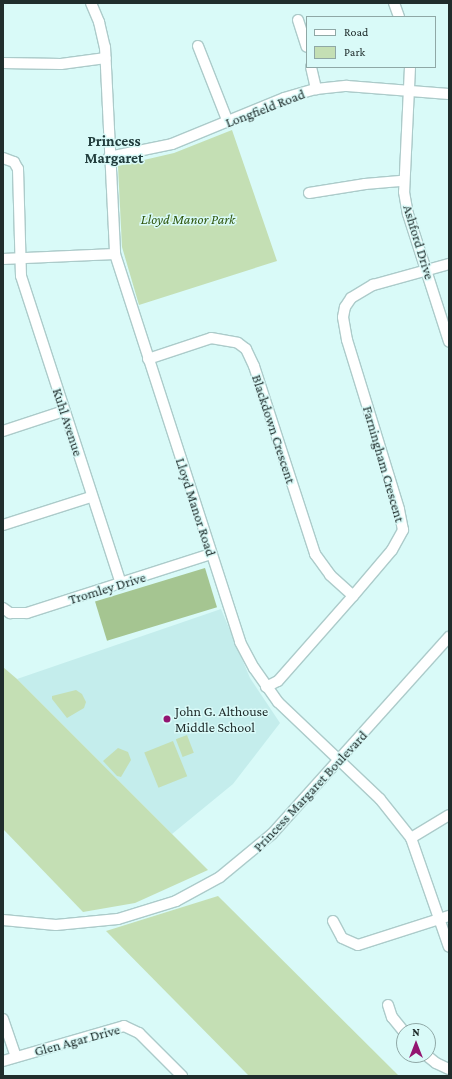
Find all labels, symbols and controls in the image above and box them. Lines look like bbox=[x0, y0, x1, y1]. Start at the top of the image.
legend bbox=[306, 16, 436, 68]
text: Road bbox=[344, 25, 368, 39]
text: Park bbox=[344, 45, 365, 59]
street label: Longfield Road bbox=[223, 85, 307, 131]
district label: Princess Margaret bbox=[85, 132, 143, 167]
street label: Ashford Drive bbox=[400, 203, 438, 281]
park label: Lloyd Manor Park bbox=[141, 211, 235, 227]
street label: Blackdown Crescent bbox=[248, 372, 300, 486]
street label: Kuhl Avenue bbox=[49, 386, 87, 458]
street label: Farningham Crescent bbox=[359, 404, 409, 524]
street label: Lloyd Manor Road bbox=[172, 456, 220, 558]
street label: Tromley Drive bbox=[66, 568, 148, 608]
place label: John G. Althouse Middle School bbox=[175, 703, 268, 736]
marker: John G. Althouse Middle School bbox=[162, 714, 172, 724]
street label: Princess Margaret Boulevard bbox=[249, 727, 371, 855]
street label: Glen Agar Drive bbox=[32, 1021, 122, 1059]
north arrow bbox=[396, 1023, 436, 1063]
text: N bbox=[412, 1026, 420, 1038]

